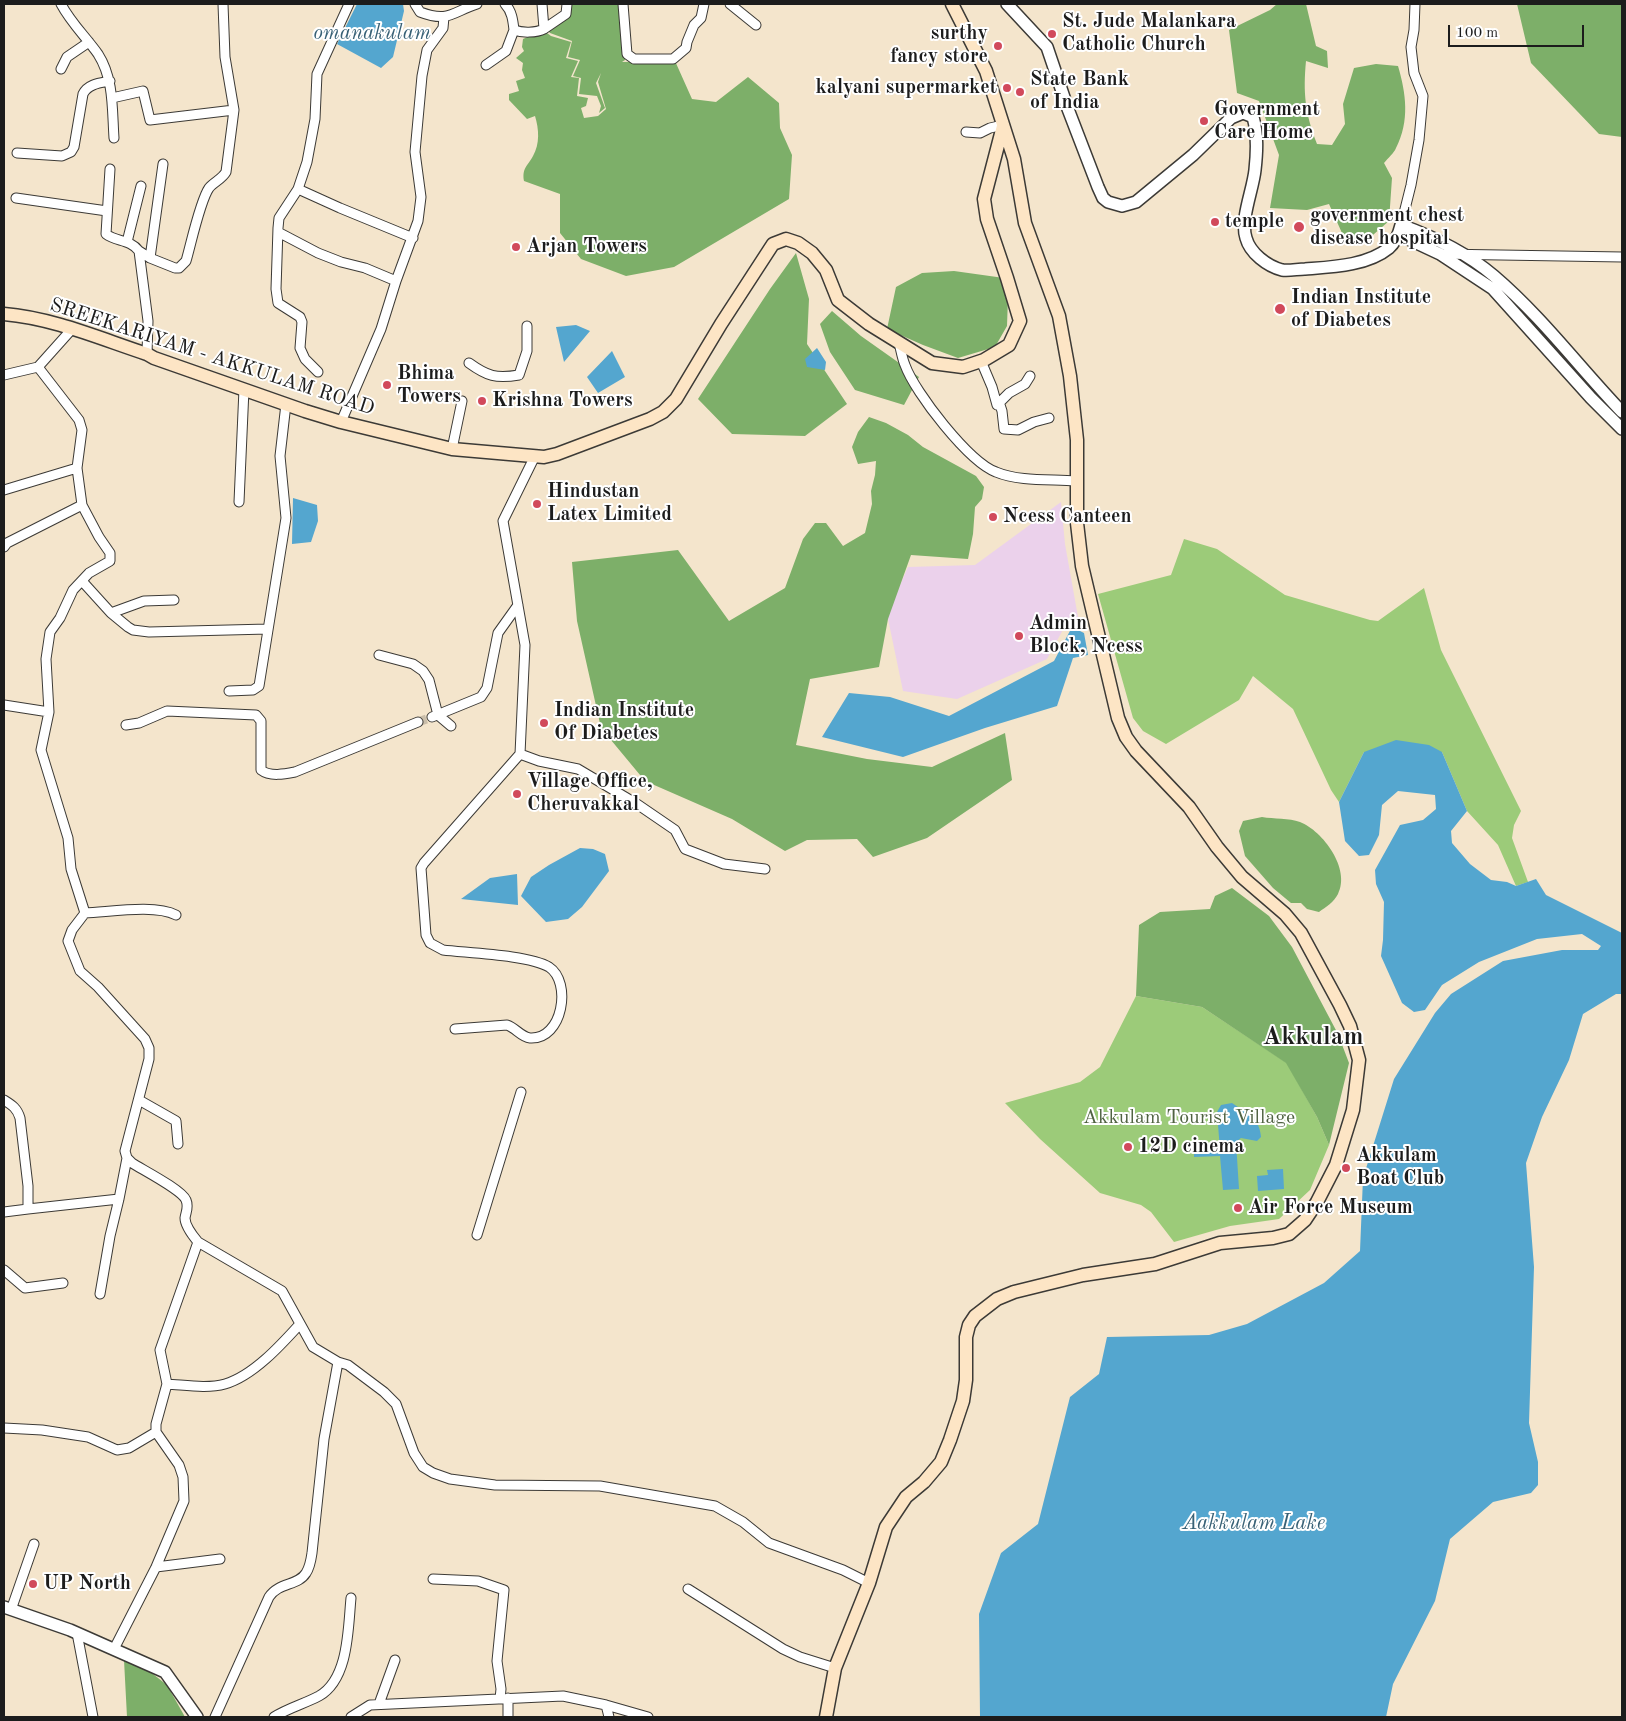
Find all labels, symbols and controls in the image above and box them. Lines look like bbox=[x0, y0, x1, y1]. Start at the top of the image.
place label: St. Jude Malankara Catholic Church bbox=[1062, 10, 1236, 57]
scale bar bbox=[1451, 15, 1587, 47]
water label: omanakulam bbox=[313, 20, 431, 46]
place label: surthy fancy store bbox=[890, 22, 988, 69]
text: 100 m bbox=[1456, 26, 1498, 41]
marker: St. Jude Malankara Catholic Church bbox=[1046, 28, 1058, 40]
marker: surthy fancy store bbox=[992, 40, 1004, 52]
place label: State Bank of India bbox=[1030, 68, 1129, 115]
place label: kalyani supermarket bbox=[816, 76, 997, 100]
marker: kalyani supermarket bbox=[1001, 82, 1013, 94]
marker: State Bank of India bbox=[1014, 86, 1026, 98]
place label: Government Care Home bbox=[1214, 98, 1320, 145]
marker: Government Care Home bbox=[1198, 115, 1210, 127]
place label: government chest disease hospital bbox=[1310, 204, 1464, 251]
place label: temple bbox=[1225, 210, 1284, 234]
marker: temple bbox=[1209, 216, 1221, 228]
marker: government chest disease hospital bbox=[1292, 220, 1306, 234]
place label: Arjan Towers bbox=[526, 235, 647, 259]
marker: Arjan Towers bbox=[510, 241, 522, 253]
place label: Indian Institute of Diabetes bbox=[1291, 286, 1431, 333]
street label: SREEKARIYAM - AKKULAM ROAD bbox=[47, 293, 377, 421]
marker: Indian Institute of Diabetes bbox=[1273, 302, 1287, 316]
place label: Bhima Towers bbox=[397, 362, 461, 409]
marker: Bhima Towers bbox=[381, 379, 393, 391]
place label: Krishna Towers bbox=[492, 389, 633, 413]
marker: Krishna Towers bbox=[476, 395, 488, 407]
place label: Hindustan Latex Limited bbox=[547, 480, 672, 527]
marker: Hindustan Latex Limited bbox=[531, 498, 543, 510]
place label: Ncess Canteen bbox=[1003, 505, 1132, 529]
marker: Ncess Canteen bbox=[987, 511, 999, 523]
place label: Admin Block, Ncess bbox=[1029, 612, 1142, 659]
marker: Admin Block, Ncess bbox=[1013, 630, 1025, 642]
place label: Indian Institute Of Diabetes bbox=[554, 699, 694, 746]
marker: Indian Institute Of Diabetes bbox=[538, 717, 550, 729]
place label: Village Office, Cheruvakkal bbox=[527, 770, 653, 817]
marker: Village Office, Cheruvakkal bbox=[511, 788, 523, 800]
district label: Akkulam bbox=[1263, 1022, 1363, 1052]
park label: Akkulam Tourist Village bbox=[1083, 1106, 1295, 1130]
place label: 12D cinema bbox=[1138, 1135, 1245, 1159]
marker: 12D cinema bbox=[1122, 1141, 1134, 1153]
place label: Akkulam Boat Club bbox=[1356, 1144, 1444, 1191]
marker: Akkulam Boat Club bbox=[1340, 1162, 1352, 1174]
place label: Air Force Museum bbox=[1248, 1196, 1413, 1220]
marker: Air Force Museum bbox=[1232, 1202, 1244, 1214]
water label: Aakkulam Lake bbox=[1183, 1510, 1325, 1536]
place label: UP North bbox=[43, 1572, 131, 1596]
marker: UP North bbox=[27, 1578, 39, 1590]

